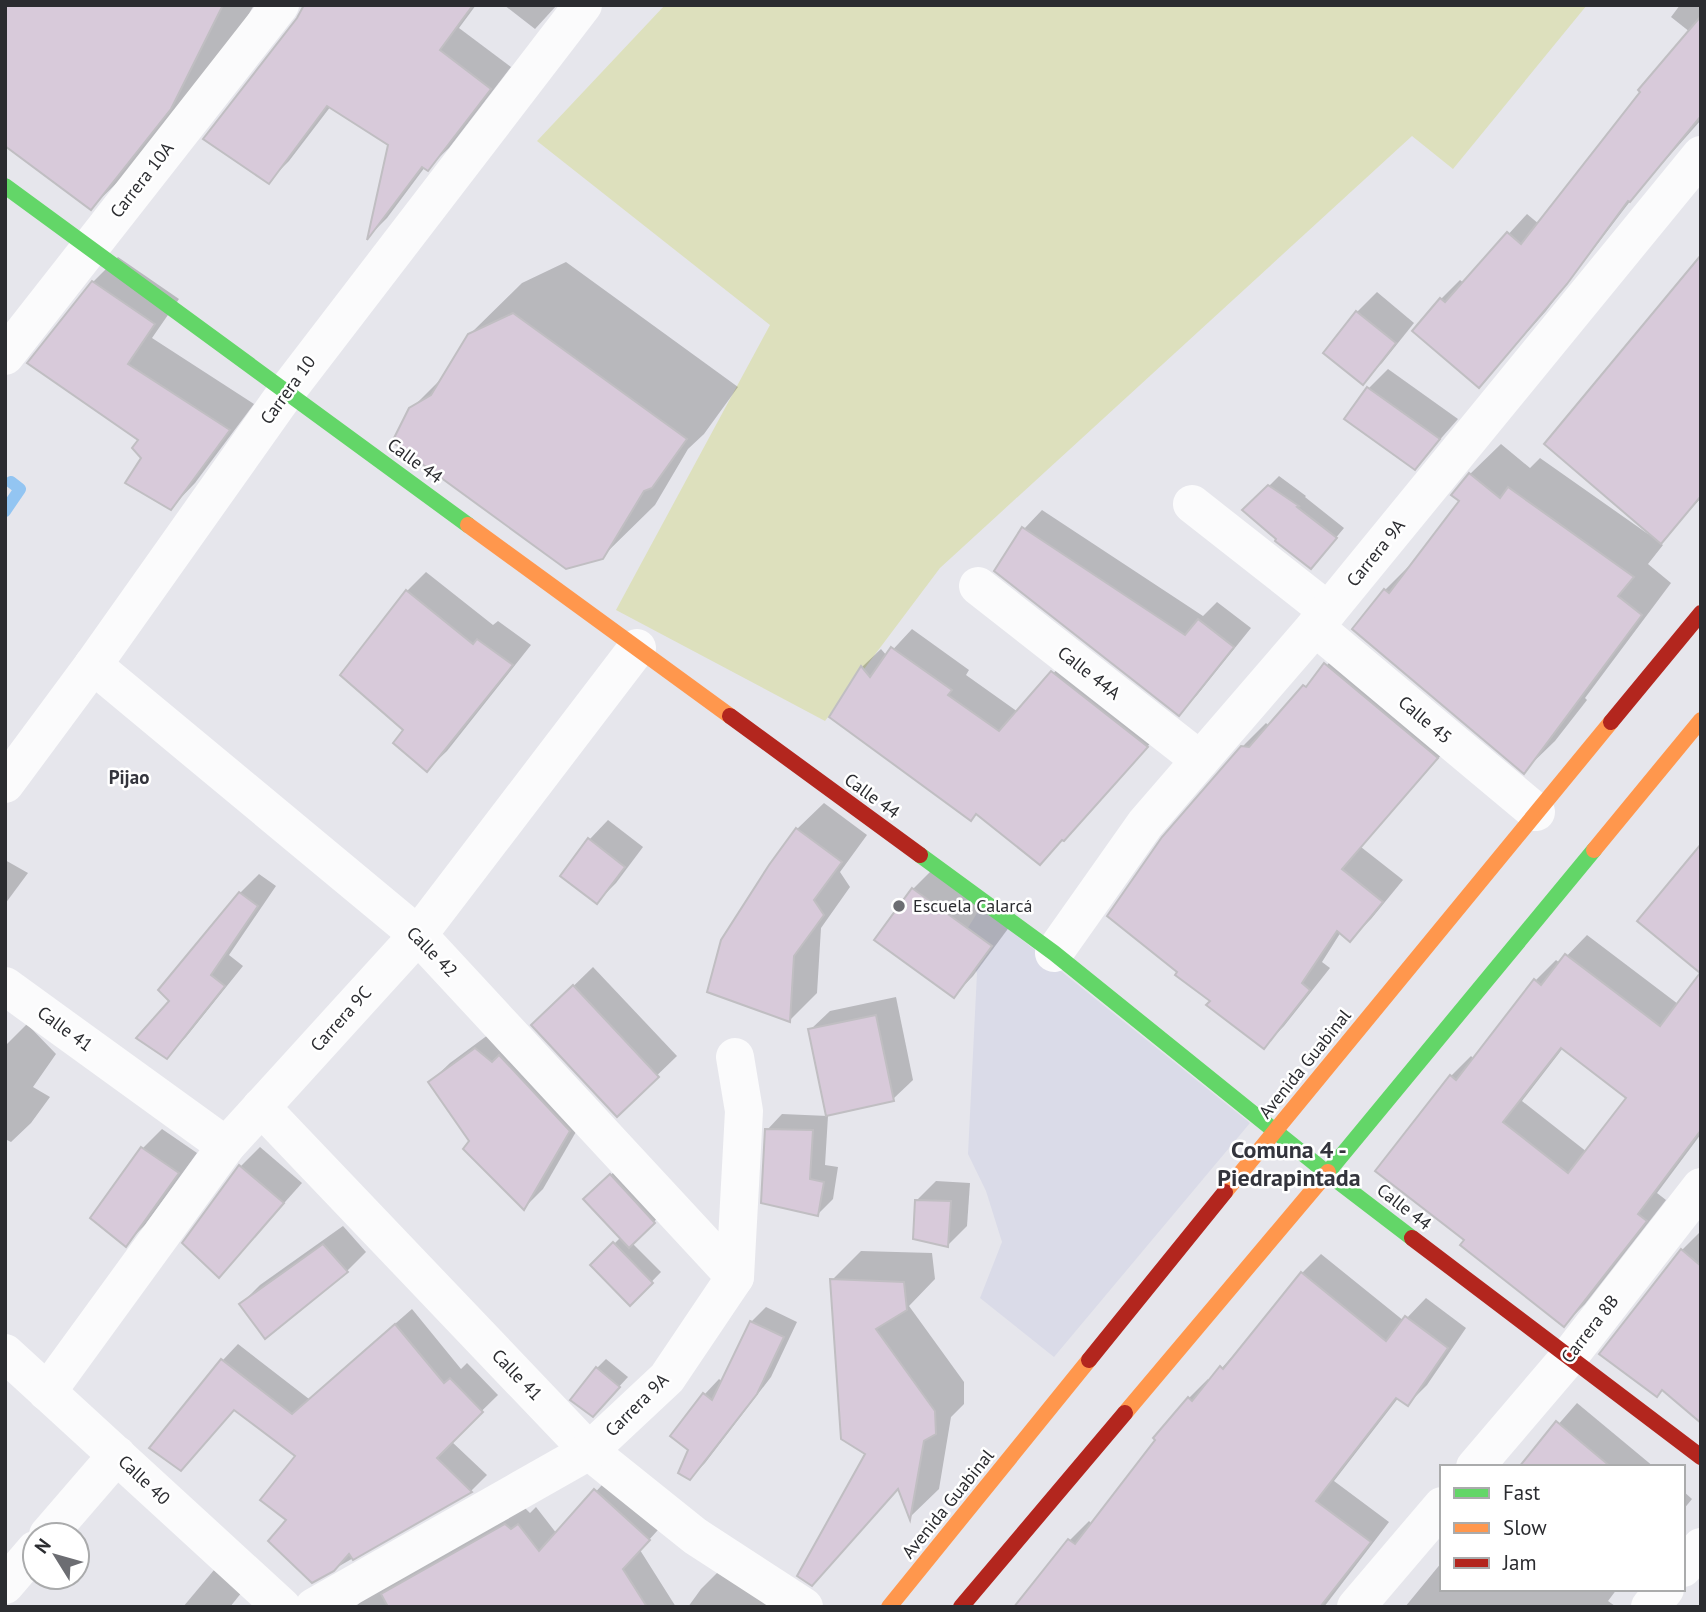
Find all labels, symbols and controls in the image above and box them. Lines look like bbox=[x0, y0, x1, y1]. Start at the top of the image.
street label: Carrera 10A bbox=[105, 137, 179, 222]
street label: Carrera 10 bbox=[255, 351, 320, 429]
street label: Calle 44 bbox=[383, 433, 448, 489]
street label: Carrera 9A bbox=[1341, 514, 1410, 591]
street label: Calle 44A bbox=[1053, 641, 1126, 705]
street label: Calle 45 bbox=[1394, 691, 1457, 749]
district label: Pijao bbox=[109, 765, 149, 789]
street label: Calle 44 bbox=[840, 768, 905, 824]
place label: Escuela Calarcá bbox=[913, 894, 1032, 917]
marker: Escuela Calarcá bbox=[891, 898, 907, 914]
street label: Calle 42 bbox=[402, 921, 463, 982]
street label: Carrera 9C bbox=[305, 981, 376, 1056]
street label: Calle 41 bbox=[33, 1001, 98, 1056]
street label: Avenida Guabinal bbox=[1254, 1004, 1356, 1123]
district label: Comuna 4 - Piedrapintada bbox=[1217, 1134, 1361, 1193]
street label: Calle 44 bbox=[1372, 1178, 1436, 1235]
street label: Carrera 8B bbox=[1556, 1290, 1623, 1367]
street label: Calle 41 bbox=[487, 1344, 548, 1405]
street label: Carrera 9A bbox=[600, 1368, 674, 1441]
street label: Avenida Guabinal bbox=[897, 1444, 999, 1563]
street label: Calle 40 bbox=[113, 1450, 175, 1510]
legend bbox=[1440, 1465, 1685, 1591]
text: Fast bbox=[1503, 1479, 1540, 1506]
text: Slow bbox=[1503, 1514, 1547, 1541]
north arrow bbox=[21, 1521, 91, 1591]
text: N bbox=[29, 1534, 56, 1558]
text: Jam bbox=[1502, 1549, 1537, 1576]

